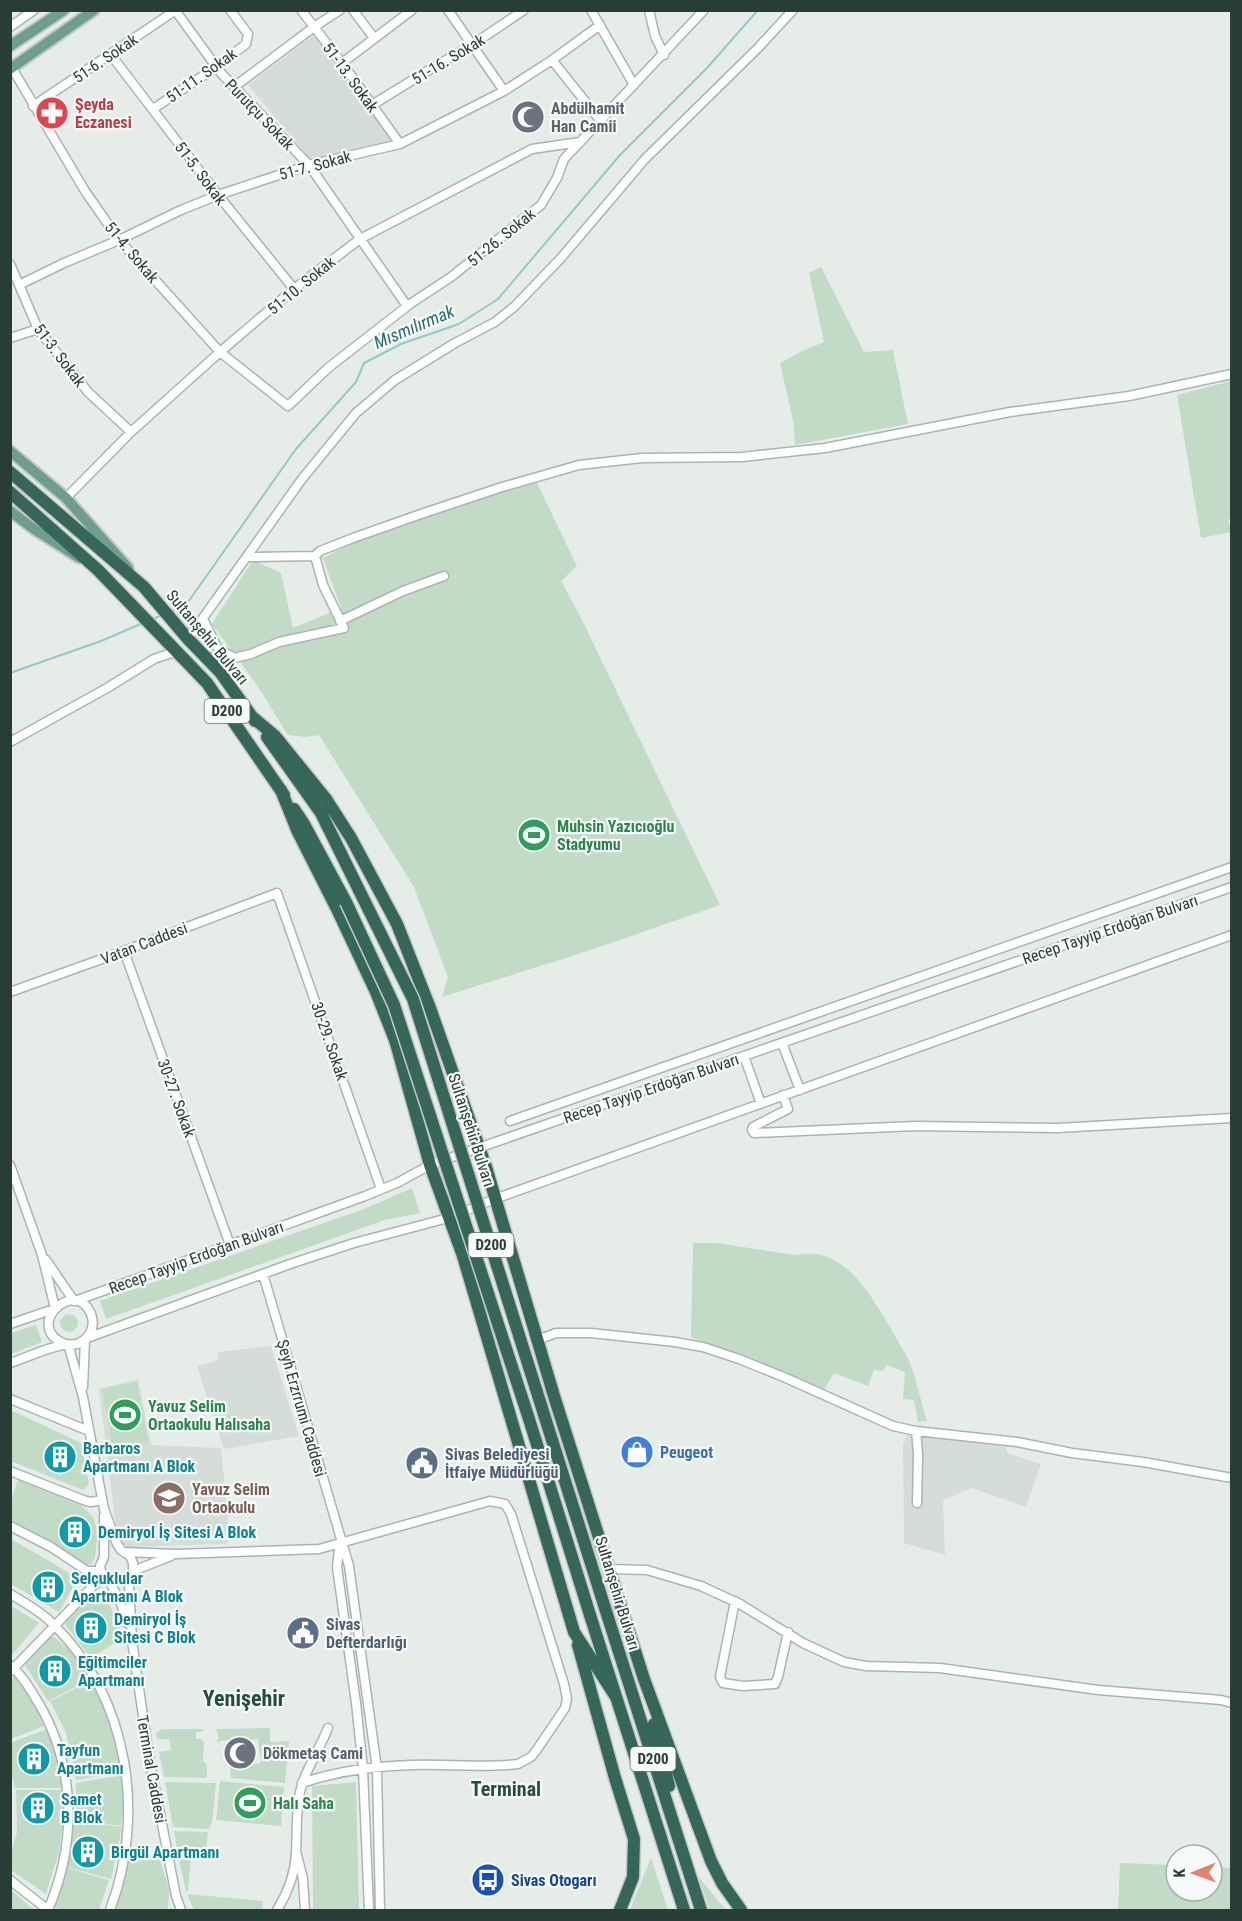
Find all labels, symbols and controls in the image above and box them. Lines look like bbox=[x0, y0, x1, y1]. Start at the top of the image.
street label: 51-6. Sokak bbox=[69, 29, 142, 87]
street label: 51-16. Sokak bbox=[408, 30, 489, 89]
street label: 51-13. Sokak bbox=[319, 39, 383, 117]
street label: 51-11. Sokak bbox=[162, 44, 241, 107]
street label: Purutçu Sokak bbox=[221, 75, 299, 154]
pharmacy icon: Şeyda Eczanesi bbox=[34, 95, 70, 131]
place label: Şeyda Eczanesi bbox=[75, 95, 132, 132]
mosque icon: Abdülhamit Han Camii bbox=[510, 99, 546, 135]
place label: Abdülhamit Han Camii bbox=[551, 99, 625, 136]
street label: 51-5. Sokak bbox=[171, 138, 231, 209]
street label: 51-7. Sokak bbox=[277, 147, 354, 184]
street label: 51-26. Sokak bbox=[464, 204, 540, 271]
street label: 51-4. Sokak bbox=[101, 218, 163, 287]
street label: 51-10. Sokak bbox=[264, 252, 340, 319]
water label: Mısmılırmak bbox=[370, 300, 458, 353]
street label: 51-3. Sokak bbox=[30, 320, 90, 391]
street label: Sultanşehir Bulvarı bbox=[162, 586, 253, 689]
road number: D200 bbox=[204, 699, 250, 723]
sports icon: Muhsin Yazıcıoğlu Stadyumu bbox=[516, 817, 552, 853]
place label: Muhsin Yazıcıoğlu Stadyumu bbox=[557, 817, 674, 854]
street label: Recep Tayyip Erdoğan Bulvarı bbox=[1020, 890, 1200, 968]
street label: Vatan Caddesi bbox=[98, 918, 190, 969]
street label: 30-29. Sokak bbox=[307, 999, 352, 1084]
street label: Recep Tayyip Erdoğan Bulvarı bbox=[561, 1049, 741, 1127]
street label: 30-27. Sokak bbox=[154, 1056, 200, 1141]
street label: Sultanşehir Bulvarı bbox=[444, 1071, 499, 1189]
street label: Recep Tayyip Erdoğan Bulvarı bbox=[106, 1217, 286, 1298]
road number: D200 bbox=[468, 1233, 514, 1257]
street label: Şeyh Erzrrumi Caddesi bbox=[273, 1337, 330, 1479]
sports icon: Yavuz Selim Ortaokulu Halısaha bbox=[107, 1397, 143, 1433]
place label: Yavuz Selim Ortaokulu Halısaha bbox=[148, 1397, 271, 1434]
shop icon: Peugeot bbox=[619, 1434, 655, 1470]
building icon: Barbaros Apartmanı A Blok bbox=[42, 1439, 78, 1475]
place label: Barbaros Apartmanı A Blok bbox=[83, 1439, 196, 1476]
place label: Peugeot bbox=[660, 1443, 713, 1462]
public building icon: Sivas Belediyesi İtfaiye Müdürlüğü bbox=[404, 1445, 440, 1481]
place label: Sivas Belediyesi İtfaiye Müdürlüğü bbox=[445, 1445, 558, 1482]
school or university icon: Yavuz Selim Ortaokulu bbox=[151, 1480, 187, 1516]
place label: Yavuz Selim Ortaokulu bbox=[192, 1480, 270, 1517]
building icon: Demiryol İş Sitesi A Blok bbox=[57, 1514, 93, 1550]
place label: Demiryol İş Sitesi A Blok bbox=[98, 1523, 256, 1542]
street label: Sultanşehir Bulvarı bbox=[591, 1534, 644, 1652]
building icon: Selçuklular Apartmanı A Blok bbox=[30, 1569, 66, 1605]
place label: Selçuklular Apartmanı A Blok bbox=[71, 1569, 184, 1606]
building icon: Demiryol İş Sitesi C Blok bbox=[73, 1610, 109, 1646]
place label: Demiryol İş Sitesi C Blok bbox=[114, 1610, 196, 1647]
public building icon: Sivas Defterdarlığı bbox=[285, 1615, 321, 1651]
place label: Sivas Defterdarlığı bbox=[326, 1615, 407, 1652]
building icon: Eğitimciler Apartmanı bbox=[37, 1653, 73, 1689]
place label: Eğitimciler Apartmanı bbox=[78, 1653, 147, 1690]
district label: Yenişehir bbox=[203, 1686, 285, 1711]
street label: Terminal Caddesi bbox=[133, 1714, 170, 1825]
mosque icon: Dökmetaş Cami bbox=[222, 1735, 258, 1771]
building icon: Tayfun Apartmanı bbox=[16, 1741, 52, 1777]
place label: Tayfun Apartmanı bbox=[57, 1741, 124, 1778]
place label: Dökmetaş Cami bbox=[263, 1744, 363, 1763]
road number: D200 bbox=[630, 1747, 676, 1771]
district label: Terminal bbox=[471, 1777, 541, 1801]
sports icon: Halı Saha bbox=[232, 1785, 268, 1821]
building icon: Samet B Blok bbox=[20, 1790, 56, 1826]
place label: Samet B Blok bbox=[61, 1790, 103, 1827]
place label: Halı Saha bbox=[273, 1794, 334, 1813]
building icon: Birgül Apartmanı bbox=[70, 1834, 106, 1870]
place label: Birgül Apartmanı bbox=[111, 1843, 220, 1862]
north arrow bbox=[1164, 1843, 1224, 1903]
bus stop icon: Sivas Otogarı bbox=[470, 1862, 506, 1898]
text: K bbox=[1170, 1869, 1189, 1878]
place label: Sivas Otogarı bbox=[511, 1871, 597, 1890]

